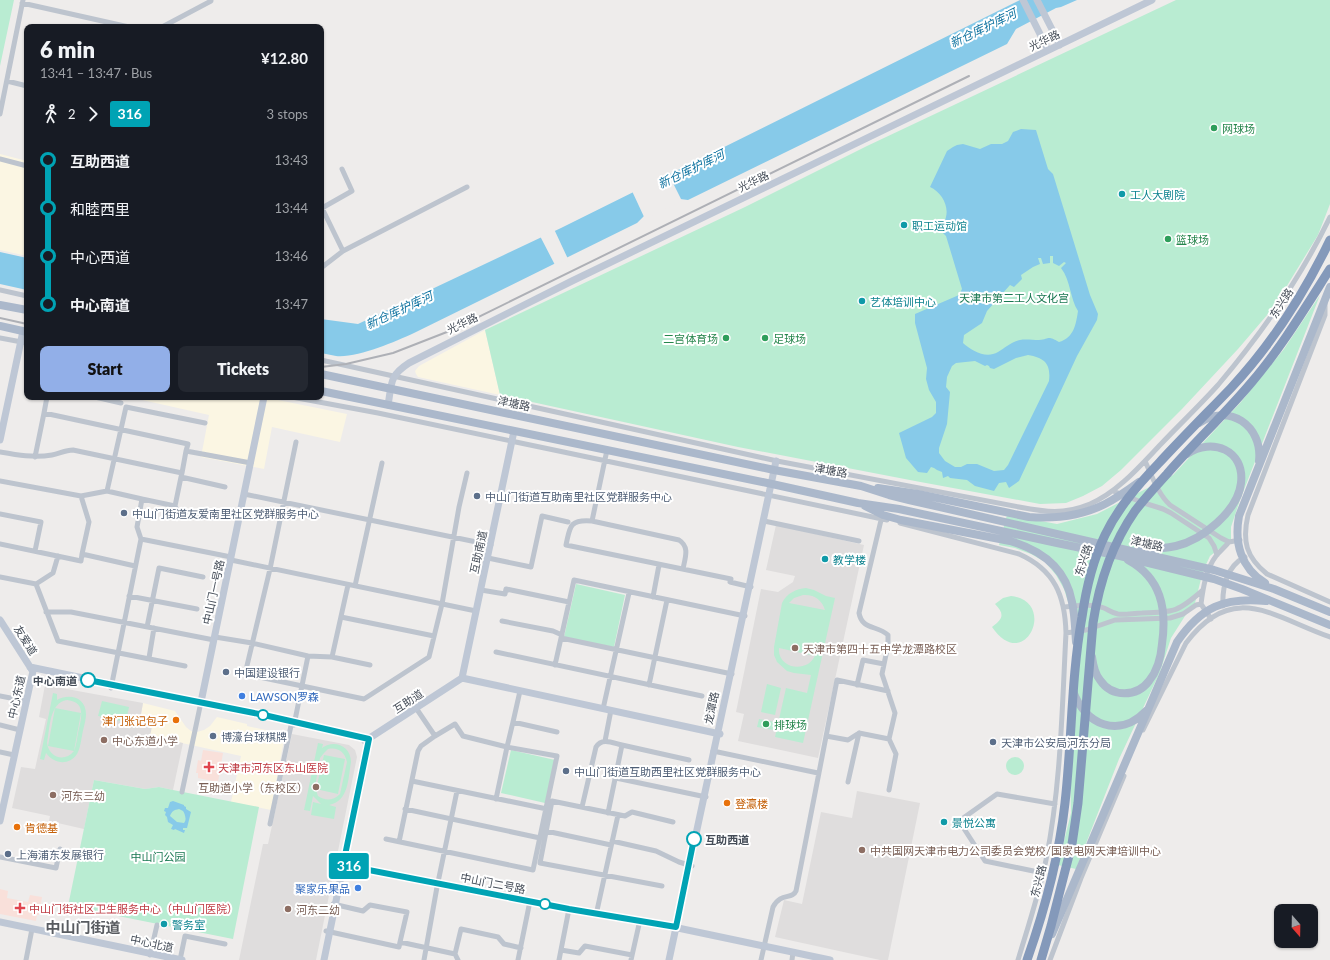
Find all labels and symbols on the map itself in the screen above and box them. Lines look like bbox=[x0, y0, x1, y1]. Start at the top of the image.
water label: 新仓库护库河 bbox=[947, 5, 1020, 51]
street label: 光华路 bbox=[1026, 27, 1062, 53]
place label: 网球场 bbox=[1222, 122, 1255, 135]
marker: 网球场 bbox=[1209, 123, 1219, 133]
water label: 新仓库护库河 bbox=[655, 146, 728, 192]
street label: 光华路 bbox=[735, 168, 771, 194]
place label: 工人大剧院 bbox=[1130, 188, 1185, 201]
marker: 工人大剧院 bbox=[1117, 189, 1127, 199]
place label: 职工运动馆 bbox=[912, 219, 967, 232]
marker: 职工运动馆 bbox=[899, 220, 909, 230]
place label: 篮球场 bbox=[1176, 233, 1209, 246]
marker: 篮球场 bbox=[1163, 234, 1173, 244]
street label: 东兴路 bbox=[1267, 286, 1295, 320]
water label: 新仓库护库河 bbox=[363, 287, 437, 332]
park label: 天津市第二工人文化宫 bbox=[959, 291, 1069, 304]
place label: 艺体培训中心 bbox=[870, 295, 936, 308]
marker: 艺体培训中心 bbox=[857, 296, 867, 306]
street label: 光华路 bbox=[444, 310, 480, 336]
place label: 二宫体育场 bbox=[663, 332, 718, 345]
place label: 足球场 bbox=[773, 332, 806, 345]
marker: 二宫体育场 bbox=[721, 333, 731, 343]
marker: 足球场 bbox=[760, 333, 770, 343]
street label: 津塘路 bbox=[497, 393, 531, 413]
street label: 津塘路 bbox=[814, 461, 848, 479]
place label: 中山门街道互助南里社区党群服务中心 bbox=[485, 490, 672, 503]
marker: 中山门街道互助南里社区党群服务中心 bbox=[472, 491, 482, 501]
place label: 中山门街道友爱南里社区党群服务中心 bbox=[132, 507, 319, 520]
marker: 中山门街道友爱南里社区党群服务中心 bbox=[119, 508, 129, 518]
street label: 互助南道 bbox=[467, 529, 489, 575]
street label: 津塘路 bbox=[1129, 533, 1165, 553]
street label: 东兴路 bbox=[1072, 542, 1094, 578]
place label: 教学楼 bbox=[833, 553, 866, 566]
marker: 教学楼 bbox=[820, 554, 830, 564]
street label: 中山门一号路 bbox=[200, 558, 226, 626]
street label: 友爱道 bbox=[12, 623, 40, 657]
place label: 天津市第四十五中学龙潭路校区 bbox=[803, 642, 957, 655]
marker: 天津市第四十五中学龙潭路校区 bbox=[790, 643, 800, 653]
place label: 中国建设银行 bbox=[234, 666, 300, 679]
marker: 中国建设银行 bbox=[221, 667, 231, 677]
marker: 中心南道 bbox=[80, 672, 96, 688]
street label: 中心东道 bbox=[5, 674, 27, 720]
place label: 中心南道 bbox=[33, 674, 77, 687]
street label: 互助道 bbox=[391, 687, 425, 715]
place label: LAWSON罗森 bbox=[250, 690, 319, 703]
marker: LAWSON罗森 bbox=[237, 691, 247, 701]
street label: 龙潭路 bbox=[701, 691, 721, 725]
unlabelled marker bbox=[257, 709, 269, 721]
place label: 津门张记包子 bbox=[102, 714, 168, 727]
marker: 津门张记包子 bbox=[171, 715, 181, 725]
place label: 排球场 bbox=[774, 718, 807, 731]
marker: 排球场 bbox=[761, 719, 771, 729]
place label: 博濠台球棋牌 bbox=[221, 730, 287, 743]
marker: 博濠台球棋牌 bbox=[208, 731, 218, 741]
place label: 中心东道小学 bbox=[112, 734, 178, 747]
marker: 中心东道小学 bbox=[99, 735, 109, 745]
place label: 天津市公安局河东分局 bbox=[1001, 736, 1111, 749]
marker: 天津市公安局河东分局 bbox=[988, 737, 998, 747]
marker: 天津市河东区东山医院 bbox=[203, 761, 215, 773]
place label: 天津市河东区东山医院 bbox=[218, 761, 328, 774]
place label: 中山门街道互助西里社区党群服务中心 bbox=[574, 765, 761, 778]
marker: 中山门街道互助西里社区党群服务中心 bbox=[561, 766, 571, 776]
place label: 互助道小学（东校区） bbox=[198, 781, 308, 794]
marker: 互助道小学（东校区） bbox=[311, 782, 321, 792]
place label: 河东三幼 bbox=[61, 789, 105, 802]
marker: 河东三幼 bbox=[48, 790, 58, 800]
place label: 登瀛楼 bbox=[735, 797, 768, 810]
marker: 登瀛楼 bbox=[722, 798, 732, 808]
place label: 景悦公寓 bbox=[952, 816, 996, 829]
marker: 景悦公寓 bbox=[939, 817, 949, 827]
place label: 肯德基 bbox=[25, 821, 58, 834]
marker: 肯德基 bbox=[12, 822, 22, 832]
marker: 互助西道 bbox=[686, 831, 702, 847]
place label: 互助西道 bbox=[705, 833, 749, 846]
place label: 中共国网天津市电力公司委员会党校/国家电网天津培训中心 bbox=[870, 844, 1161, 857]
marker: 中共国网天津市电力公司委员会党校/国家电网天津培训中心 bbox=[857, 845, 867, 855]
place label: 上海浦东发展银行 bbox=[16, 848, 104, 861]
marker: 上海浦东发展银行 bbox=[3, 849, 13, 859]
park label: 中山门公园 bbox=[131, 850, 186, 863]
line badge: 316 bbox=[326, 853, 372, 879]
street label: 东兴路 bbox=[1028, 863, 1048, 899]
street label: 中山门二号路 bbox=[459, 870, 527, 896]
place label: 聚家乐果品 bbox=[295, 882, 350, 895]
marker: 聚家乐果品 bbox=[353, 883, 363, 893]
unlabelled marker bbox=[539, 898, 551, 910]
marker: 中山门街社区卫生服务中心（中山门医院） bbox=[14, 902, 26, 914]
place label: 中山门街社区卫生服务中心（中山门医院） bbox=[29, 902, 238, 915]
place label: 河东二幼 bbox=[296, 903, 340, 916]
marker: 河东二幼 bbox=[283, 904, 293, 914]
north arrow bbox=[1274, 904, 1318, 948]
district label: 中山门街道 bbox=[45, 918, 121, 936]
place label: 警务室 bbox=[172, 918, 205, 931]
marker: 警务室 bbox=[159, 919, 169, 929]
street label: 中心北道 bbox=[129, 932, 175, 954]

